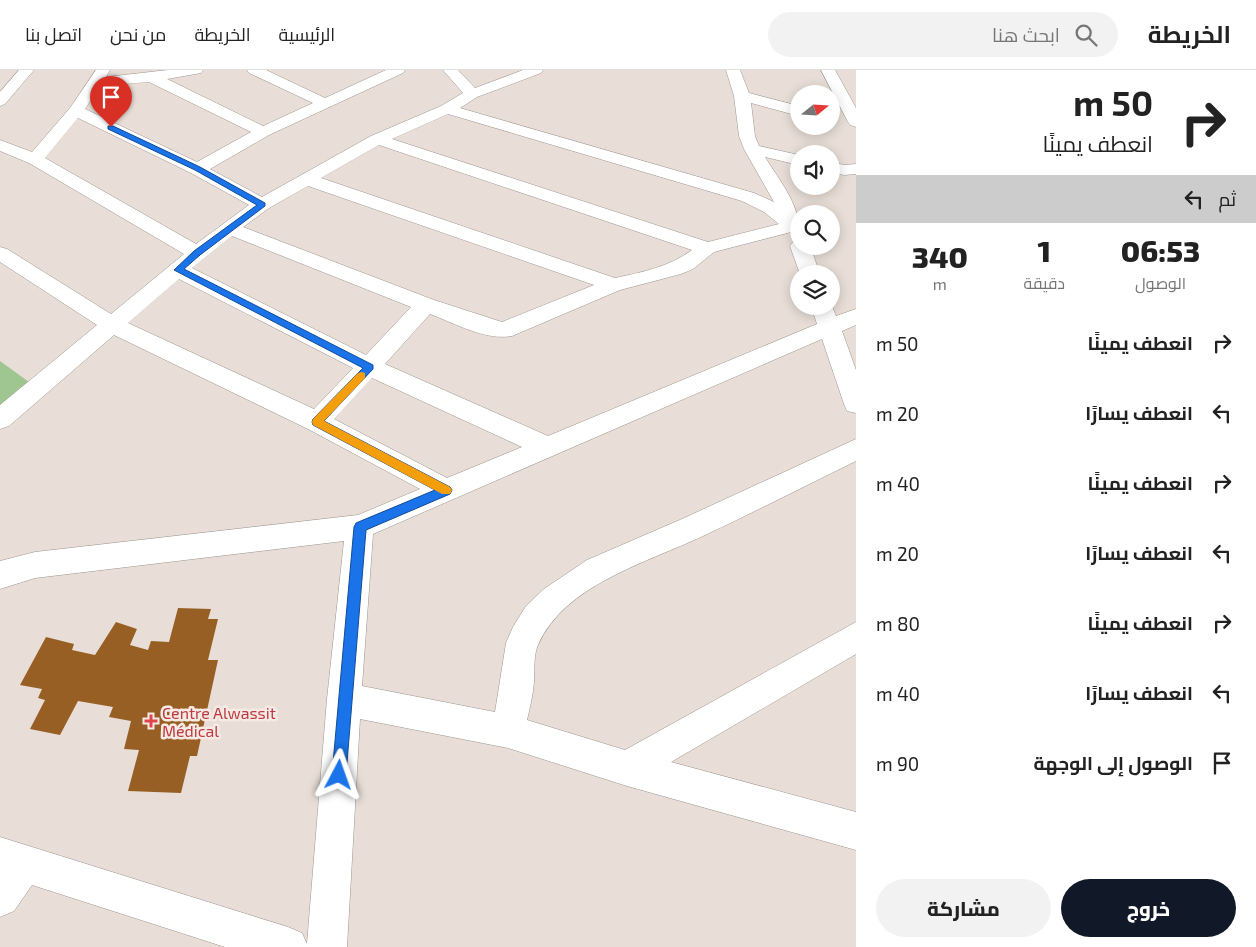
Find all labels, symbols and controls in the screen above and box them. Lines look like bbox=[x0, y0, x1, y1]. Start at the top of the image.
search box bbox=[768, 12, 1118, 57]
text: الخريطة bbox=[1148, 19, 1231, 48]
icon: search bbox=[1072, 21, 1100, 49]
text: اتصل بنا bbox=[25, 23, 82, 45]
text: من نحن bbox=[110, 23, 166, 45]
text: الخريطة bbox=[194, 23, 251, 45]
text: الرئيسية bbox=[279, 23, 335, 45]
text: ابحث هنا bbox=[992, 23, 1060, 46]
pin bbox=[90, 76, 132, 127]
text: 50 m bbox=[1073, 81, 1153, 123]
icon: arrive bbox=[97, 83, 125, 111]
north arrow bbox=[790, 85, 840, 135]
map controls bbox=[790, 85, 840, 315]
icon: right bbox=[1171, 90, 1236, 155]
text: انعطف يمينًا bbox=[1042, 130, 1153, 156]
button: sound bbox=[790, 145, 840, 195]
icon: left bbox=[1180, 185, 1208, 213]
text: ثم bbox=[1218, 187, 1236, 210]
button: search bbox=[790, 205, 840, 255]
text: 1 bbox=[1038, 232, 1051, 268]
text: 06:53 bbox=[1121, 232, 1200, 268]
text: 340 bbox=[912, 238, 968, 274]
button: layers bbox=[790, 265, 840, 315]
text: دقيقة bbox=[1023, 273, 1065, 292]
text: الوصول bbox=[1135, 273, 1186, 292]
text: m bbox=[933, 274, 947, 293]
icon: right bbox=[1208, 329, 1236, 357]
text: انعطف يمينًا bbox=[1088, 331, 1193, 354]
text: 50 m bbox=[876, 332, 919, 355]
icon: left bbox=[1208, 399, 1236, 427]
text: انعطف يسارًا bbox=[1085, 401, 1193, 424]
text: 20 m bbox=[876, 402, 919, 425]
icon: right bbox=[1208, 469, 1236, 497]
text: انعطف يمينًا bbox=[1088, 471, 1193, 494]
text: 40 m bbox=[876, 472, 920, 495]
icon: left bbox=[1208, 539, 1236, 567]
text: انعطف يسارًا bbox=[1085, 541, 1193, 564]
text: 20 m bbox=[876, 542, 919, 565]
icon: right bbox=[1208, 609, 1236, 637]
text: انعطف يمينًا bbox=[1088, 611, 1193, 634]
text: 80 m bbox=[876, 612, 920, 635]
icon: left bbox=[1208, 679, 1236, 707]
text: انعطف يسارًا bbox=[1085, 681, 1193, 704]
text: 40 m bbox=[876, 682, 920, 705]
place label: Centre Alwassit Médical bbox=[162, 703, 276, 740]
marker: Centre Alwassit Médical bbox=[144, 714, 158, 728]
position arrow bbox=[312, 748, 364, 800]
icon: arrive bbox=[1208, 749, 1236, 777]
text: الوصول إلى الوجهة bbox=[1033, 751, 1193, 774]
text: 90 m bbox=[876, 752, 919, 775]
button: مشاركة bbox=[876, 879, 1051, 937]
button: خروج bbox=[1061, 879, 1236, 937]

